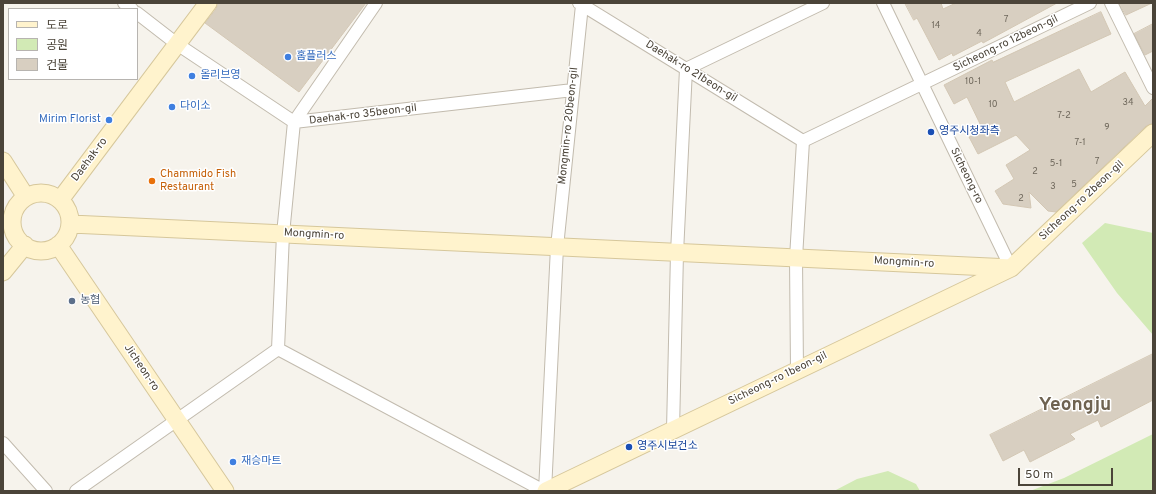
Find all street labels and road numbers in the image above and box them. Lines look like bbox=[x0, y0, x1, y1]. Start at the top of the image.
street label: Sicheong-ro 12beon-gil bbox=[951, 13, 1061, 75]
street label: Daehak-ro 21beon-gil bbox=[643, 38, 739, 106]
street label: Mongmin-ro 20beon-gil bbox=[556, 67, 582, 185]
street label: Daehak-ro 35beon-gil bbox=[308, 102, 418, 128]
street label: Daehak-ro bbox=[69, 136, 111, 184]
street label: Sicheong-ro bbox=[947, 146, 985, 206]
street label: Sicheong-ro 2beon-gil bbox=[1037, 158, 1127, 244]
street label: Mongmin-ro bbox=[284, 227, 344, 243]
street label: Mongmin-ro bbox=[874, 255, 934, 271]
street label: Jicheon-ro bbox=[121, 342, 161, 394]
street label: Sicheong-ro 1beon-gil bbox=[726, 349, 830, 409]

